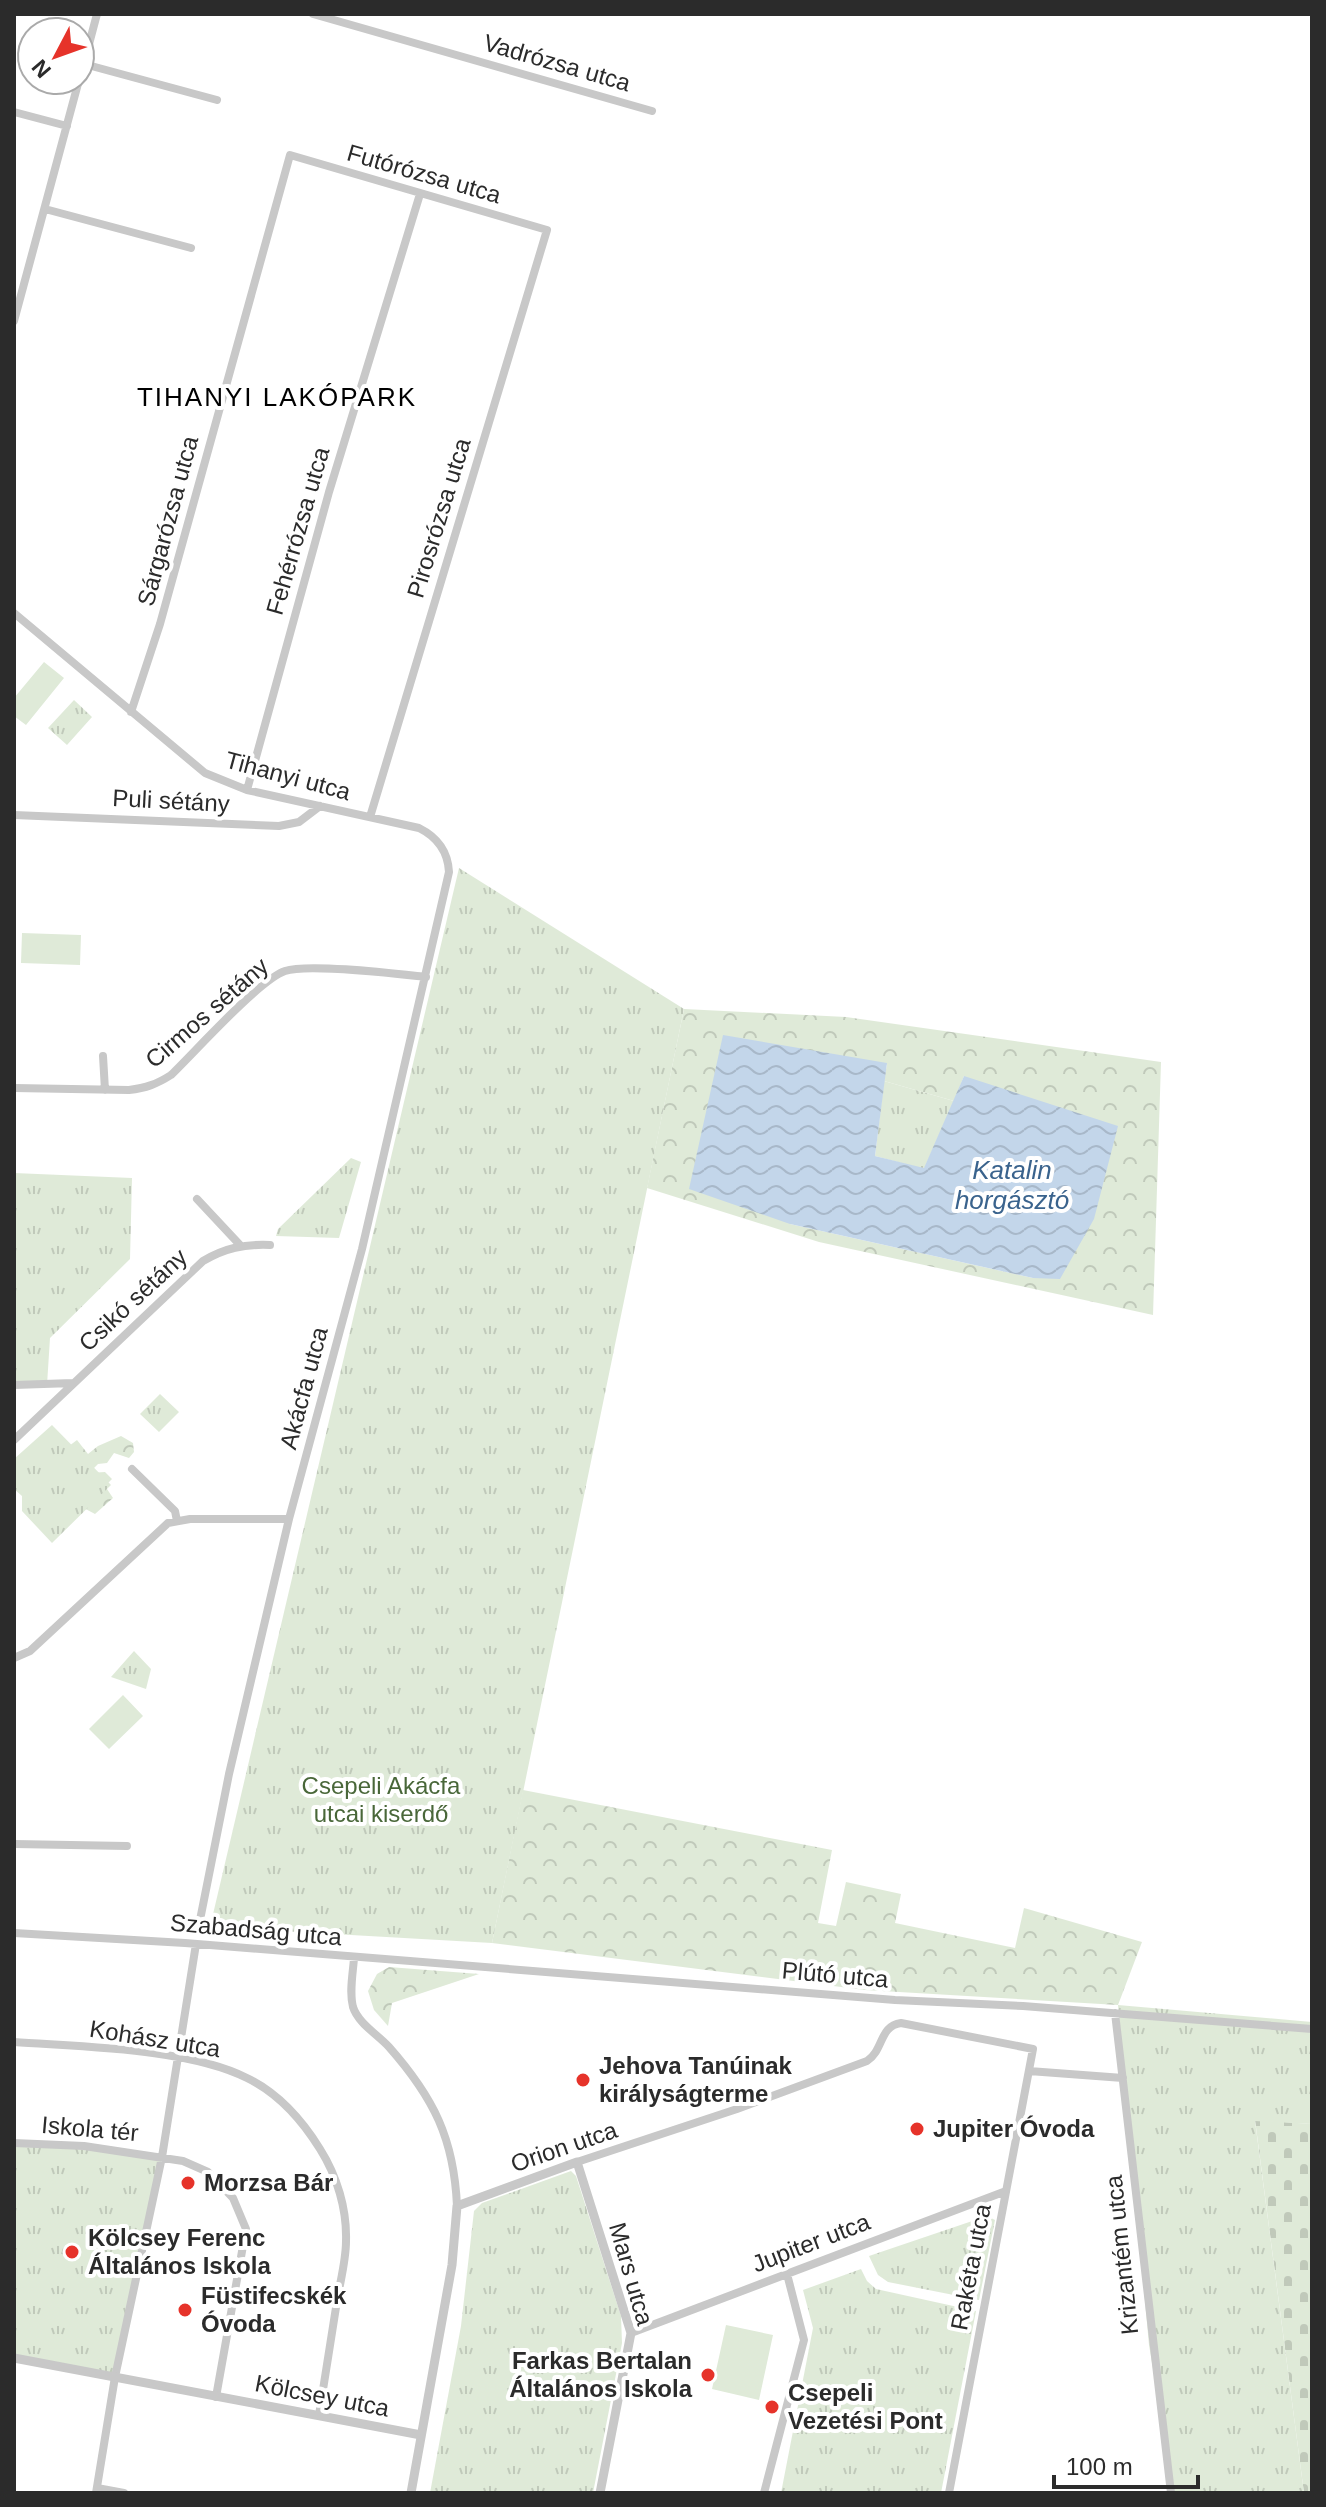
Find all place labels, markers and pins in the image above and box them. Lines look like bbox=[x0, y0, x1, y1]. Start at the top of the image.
place label: Jehova Tanúinak királyságterme bbox=[599, 2052, 793, 2107]
marker: Jehova Tanúinak királyságterme bbox=[574, 2071, 592, 2089]
place label: Jupiter Óvoda bbox=[933, 2115, 1095, 2142]
marker: Jupiter Óvoda bbox=[908, 2120, 926, 2138]
place label: Morzsa Bár bbox=[204, 2169, 333, 2196]
marker: Morzsa Bár bbox=[179, 2174, 197, 2192]
place label: Kölcsey Ferenc Általános Iskola bbox=[88, 2224, 271, 2279]
marker: Kölcsey Ferenc Általános Iskola bbox=[63, 2243, 81, 2261]
place label: Füstifecskék Óvoda bbox=[201, 2282, 347, 2337]
marker: Füstifecskék Óvoda bbox=[176, 2301, 194, 2319]
place label: Farkas Bertalan Általános Iskola bbox=[509, 2347, 693, 2402]
marker: Farkas Bertalan Általános Iskola bbox=[699, 2366, 717, 2384]
place label: Csepeli Vezetési Pont bbox=[788, 2379, 943, 2434]
marker: Csepeli Vezetési Pont bbox=[763, 2398, 781, 2416]

